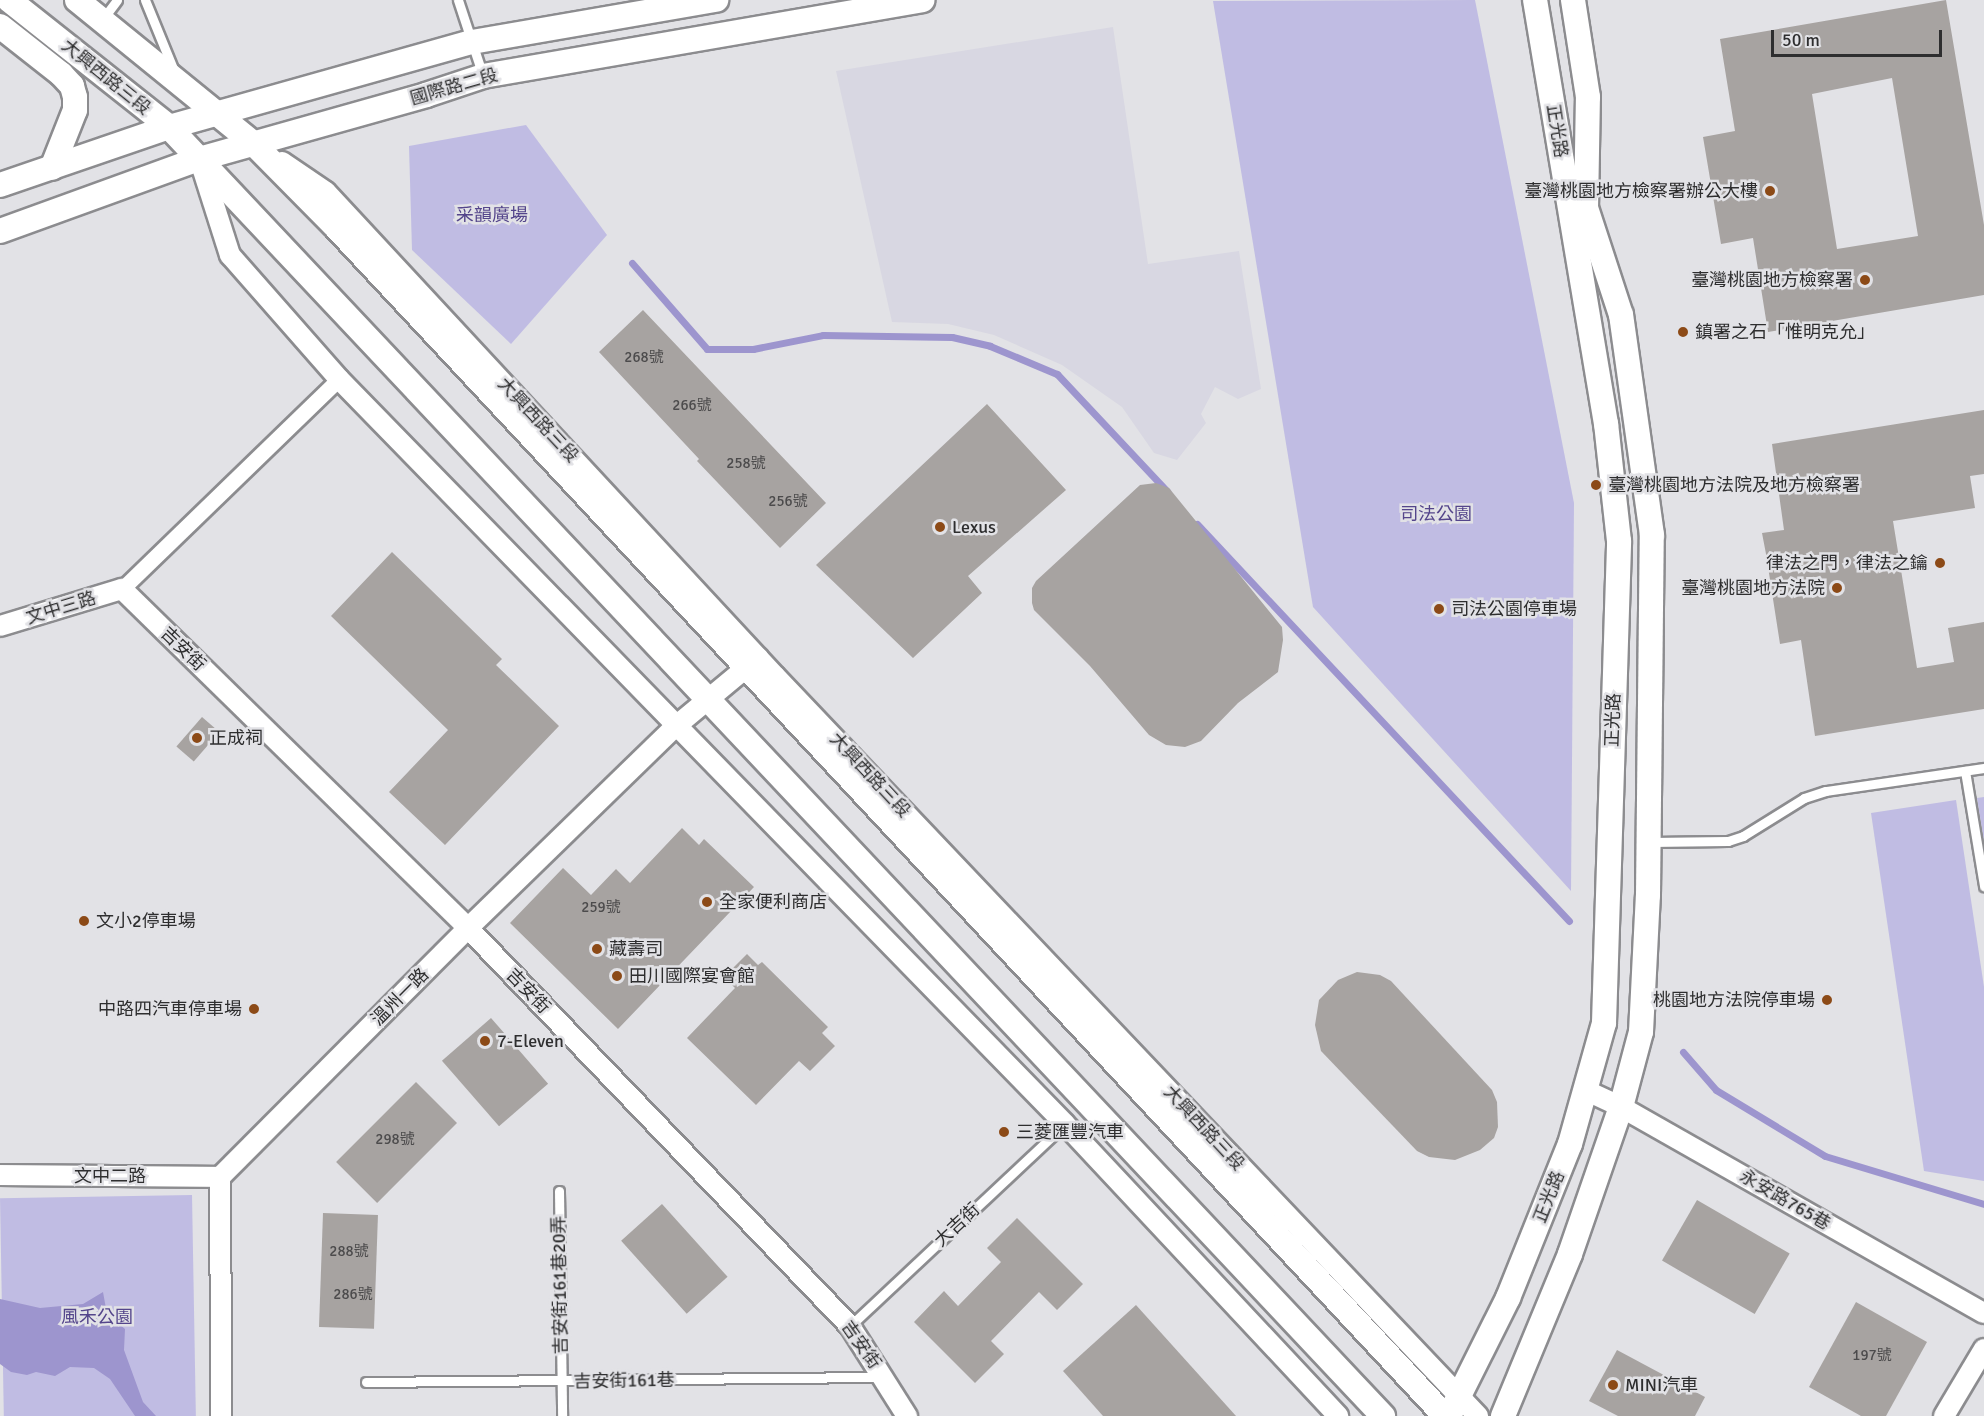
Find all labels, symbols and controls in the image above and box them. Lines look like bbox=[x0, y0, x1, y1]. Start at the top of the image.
scale bar bbox=[1774, 18, 1945, 56]
text: 50 m bbox=[1782, 29, 1820, 51]
street label: 大興西路三段 bbox=[57, 35, 155, 119]
street label: 國際路二段 bbox=[408, 64, 500, 110]
street label: 正光路 bbox=[1542, 103, 1572, 159]
place label: 臺灣桃園地方檢察署辦公大樓 bbox=[1524, 180, 1758, 202]
marker: 臺灣桃園地方檢察署辦公大樓 bbox=[1763, 184, 1777, 198]
park label: 采韻廣場 bbox=[456, 204, 528, 226]
place label: 臺灣桃園地方檢察署 bbox=[1691, 269, 1853, 291]
marker: 臺灣桃園地方檢察署 bbox=[1858, 273, 1872, 287]
place label: 鎮署之石「惟明克允」 bbox=[1695, 321, 1875, 343]
marker: 鎮署之石「惟明克允」 bbox=[1676, 325, 1690, 339]
house number: 268號 bbox=[624, 349, 664, 367]
street label: 大興西路三段 bbox=[493, 373, 583, 467]
house number: 266號 bbox=[672, 397, 712, 415]
house number: 258號 bbox=[726, 455, 766, 473]
place label: 臺灣桃園地方法院及地方檢察署 bbox=[1608, 474, 1860, 496]
marker: 臺灣桃園地方法院及地方檢察署 bbox=[1589, 478, 1603, 492]
house number: 256號 bbox=[768, 493, 808, 511]
park label: 司法公園 bbox=[1400, 503, 1472, 525]
place label: Lexus bbox=[952, 516, 996, 538]
marker: Lexus bbox=[933, 520, 947, 534]
place label: 律法之門，律法之鑰 bbox=[1766, 552, 1928, 574]
marker: 律法之門，律法之鑰 bbox=[1933, 556, 1947, 570]
place label: 臺灣桃園地方法院 bbox=[1681, 577, 1825, 599]
marker: 臺灣桃園地方法院 bbox=[1830, 581, 1844, 595]
street label: 文中三路 bbox=[23, 587, 99, 629]
place label: 司法公園停車場 bbox=[1451, 598, 1577, 620]
marker: 司法公園停車場 bbox=[1432, 602, 1446, 616]
street label: 吉安街 bbox=[156, 622, 210, 676]
street label: 正光路 bbox=[1601, 693, 1625, 747]
place label: 正成祠 bbox=[209, 727, 263, 749]
street label: 大興西路三段 bbox=[825, 728, 915, 822]
marker: 正成祠 bbox=[190, 731, 204, 745]
place label: 全家便利商店 bbox=[719, 891, 827, 913]
marker: 全家便利商店 bbox=[700, 895, 714, 909]
house number: 259號 bbox=[581, 899, 621, 917]
place label: 文小2停車場 bbox=[96, 910, 196, 932]
marker: 文小2停車場 bbox=[77, 914, 91, 928]
place label: 藏壽司 bbox=[609, 938, 663, 960]
marker: 藏壽司 bbox=[590, 942, 604, 956]
street label: 溫州一路 bbox=[367, 964, 433, 1030]
street label: 吉安街 bbox=[501, 964, 555, 1018]
place label: 田川國際宴會館 bbox=[629, 965, 755, 987]
marker: 田川國際宴會館 bbox=[610, 969, 624, 983]
place label: 桃園地方法院停車場 bbox=[1653, 989, 1815, 1011]
marker: 桃園地方法院停車場 bbox=[1820, 993, 1834, 1007]
place label: 中路四汽車停車場 bbox=[98, 998, 242, 1020]
marker: 中路四汽車停車場 bbox=[247, 1002, 261, 1016]
place label: 7-Eleven bbox=[497, 1030, 564, 1052]
marker: 7-Eleven bbox=[478, 1034, 492, 1048]
street label: 大興西路三段 bbox=[1159, 1081, 1249, 1175]
place label: 三菱匯豐汽車 bbox=[1016, 1121, 1124, 1143]
marker: 三菱匯豐汽車 bbox=[997, 1125, 1011, 1139]
house number: 298號 bbox=[375, 1131, 415, 1149]
street label: 文中二路 bbox=[74, 1165, 146, 1187]
street label: 永安路765巷 bbox=[1736, 1165, 1834, 1235]
street label: 正光路 bbox=[1529, 1168, 1569, 1226]
street label: 大吉街 bbox=[930, 1199, 984, 1251]
street label: 吉安街161巷20弄 bbox=[548, 1216, 572, 1354]
house number: 288號 bbox=[329, 1243, 369, 1261]
house number: 286號 bbox=[333, 1286, 373, 1304]
park label: 風禾公園 bbox=[61, 1306, 133, 1328]
street label: 吉安街 bbox=[837, 1317, 885, 1373]
house number: 197號 bbox=[1852, 1347, 1892, 1365]
street label: 吉安街161巷 bbox=[573, 1369, 675, 1393]
place label: MINI汽車 bbox=[1625, 1374, 1698, 1396]
marker: MINI汽車 bbox=[1606, 1378, 1620, 1392]

